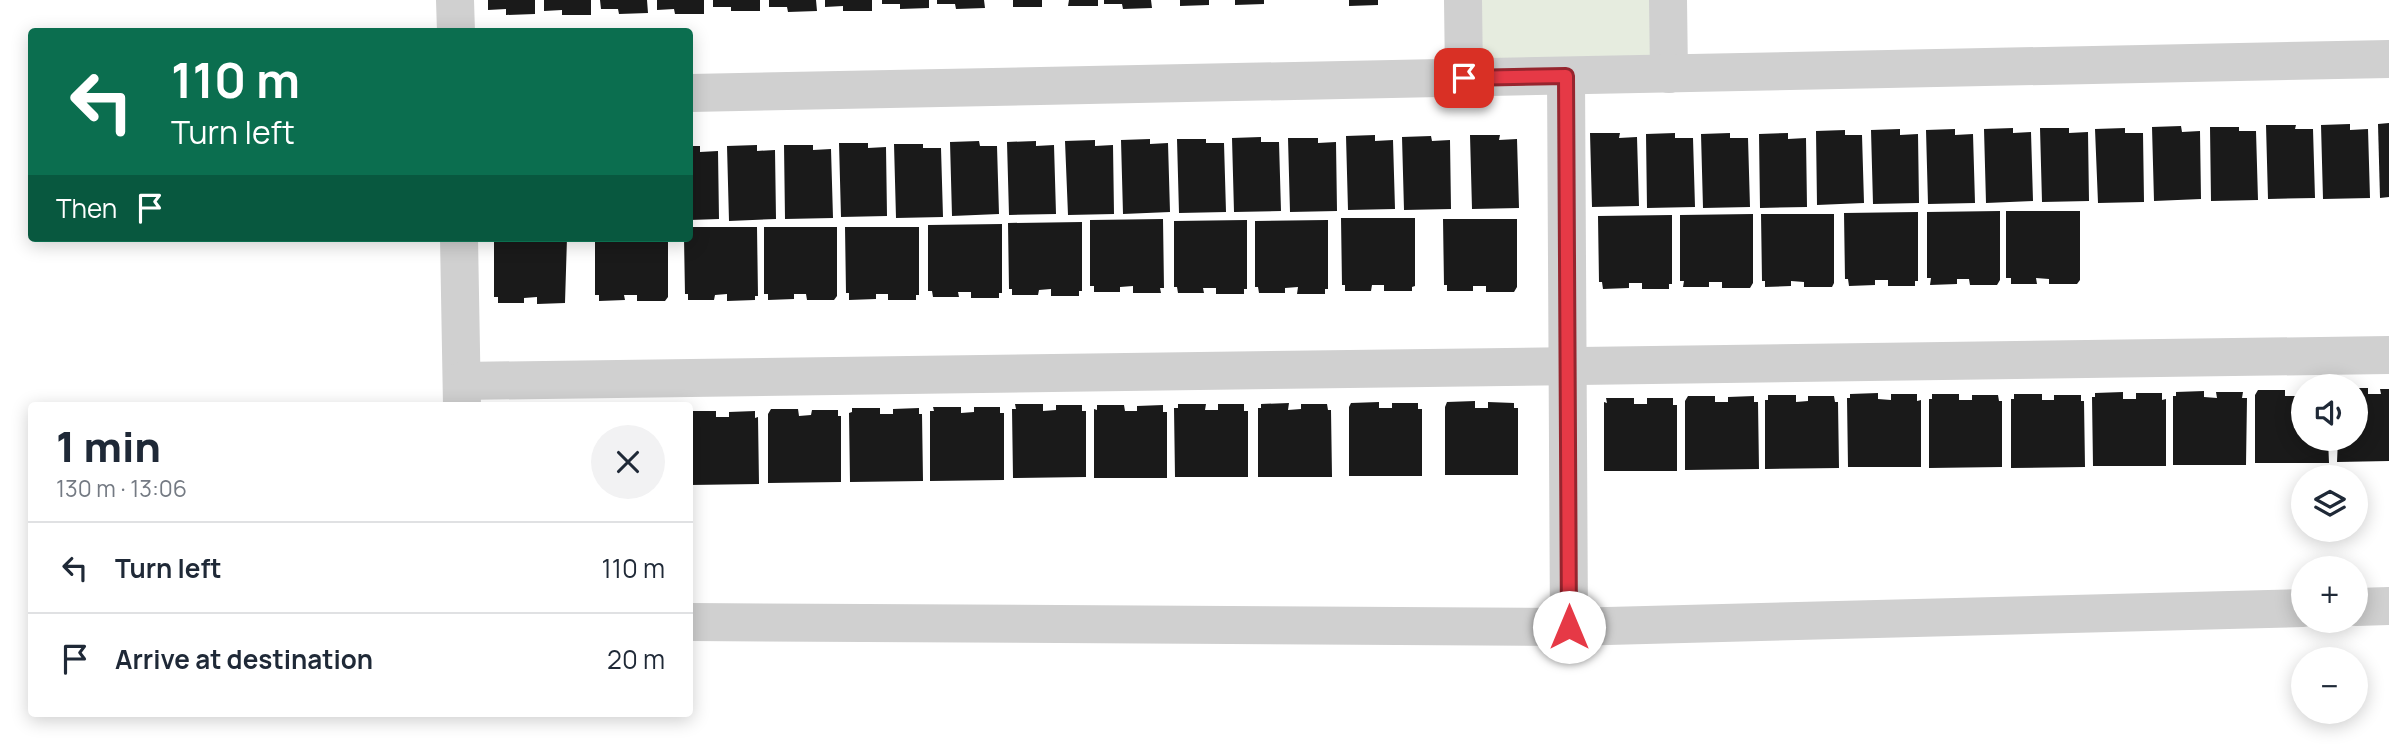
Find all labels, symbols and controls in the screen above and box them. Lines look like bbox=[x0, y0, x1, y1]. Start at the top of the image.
text: 110 m bbox=[171, 46, 300, 113]
pin bbox=[1434, 48, 1494, 108]
icon: left bbox=[56, 56, 147, 147]
icon: arrive bbox=[1445, 59, 1483, 97]
text: Turn left bbox=[171, 110, 295, 154]
icon: arrive bbox=[131, 189, 169, 227]
text: Then bbox=[56, 190, 117, 226]
map controls bbox=[2291, 374, 2368, 724]
button: sound bbox=[2291, 374, 2368, 451]
text: 1 min bbox=[56, 417, 161, 475]
button: close bbox=[591, 425, 665, 499]
button: layers bbox=[2291, 465, 2368, 542]
text: 130 m · 13:06 bbox=[56, 472, 187, 504]
icon: left bbox=[56, 549, 94, 587]
text: Turn left bbox=[115, 550, 222, 586]
text: 110 m bbox=[602, 550, 665, 586]
button: + bbox=[2291, 556, 2368, 633]
position arrow bbox=[1532, 590, 1606, 664]
icon: arrive bbox=[56, 640, 94, 678]
text: Arrive at destination bbox=[115, 641, 373, 677]
text: 20 m bbox=[607, 641, 665, 677]
button: − bbox=[2291, 647, 2368, 724]

